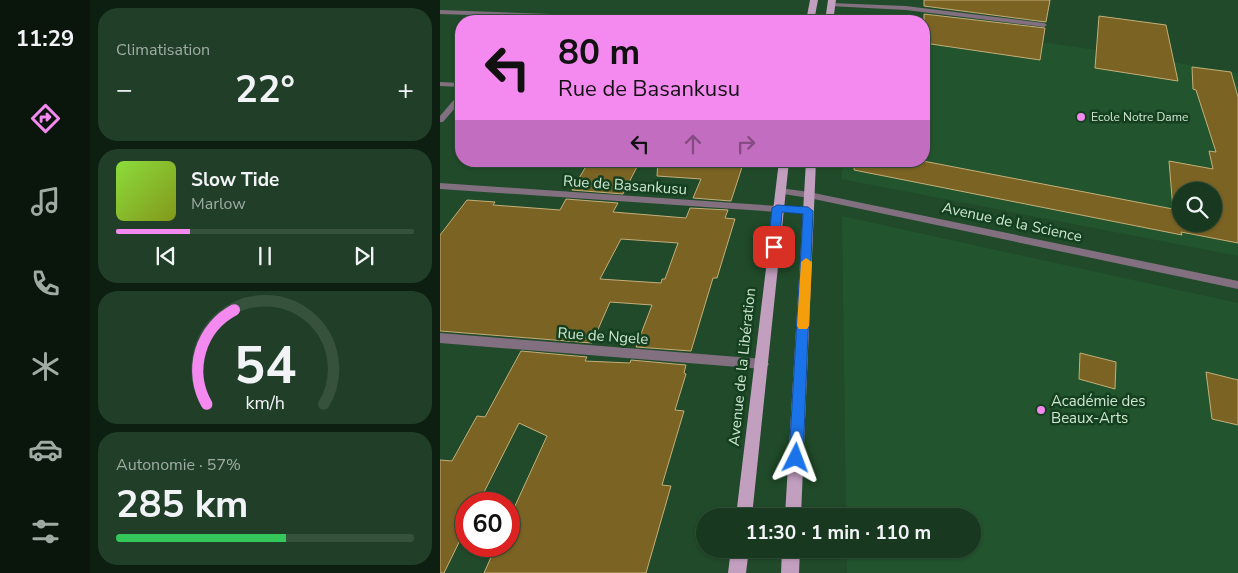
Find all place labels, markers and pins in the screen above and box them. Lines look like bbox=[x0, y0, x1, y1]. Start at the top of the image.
place label: Ecole Notre Dame bbox=[1091, 109, 1188, 125]
marker: Ecole Notre Dame bbox=[1075, 111, 1087, 123]
pin bbox=[753, 226, 795, 268]
place label: Académie des Beaux-Arts bbox=[1051, 391, 1146, 428]
marker: Académie des Beaux-Arts bbox=[1035, 404, 1047, 416]

